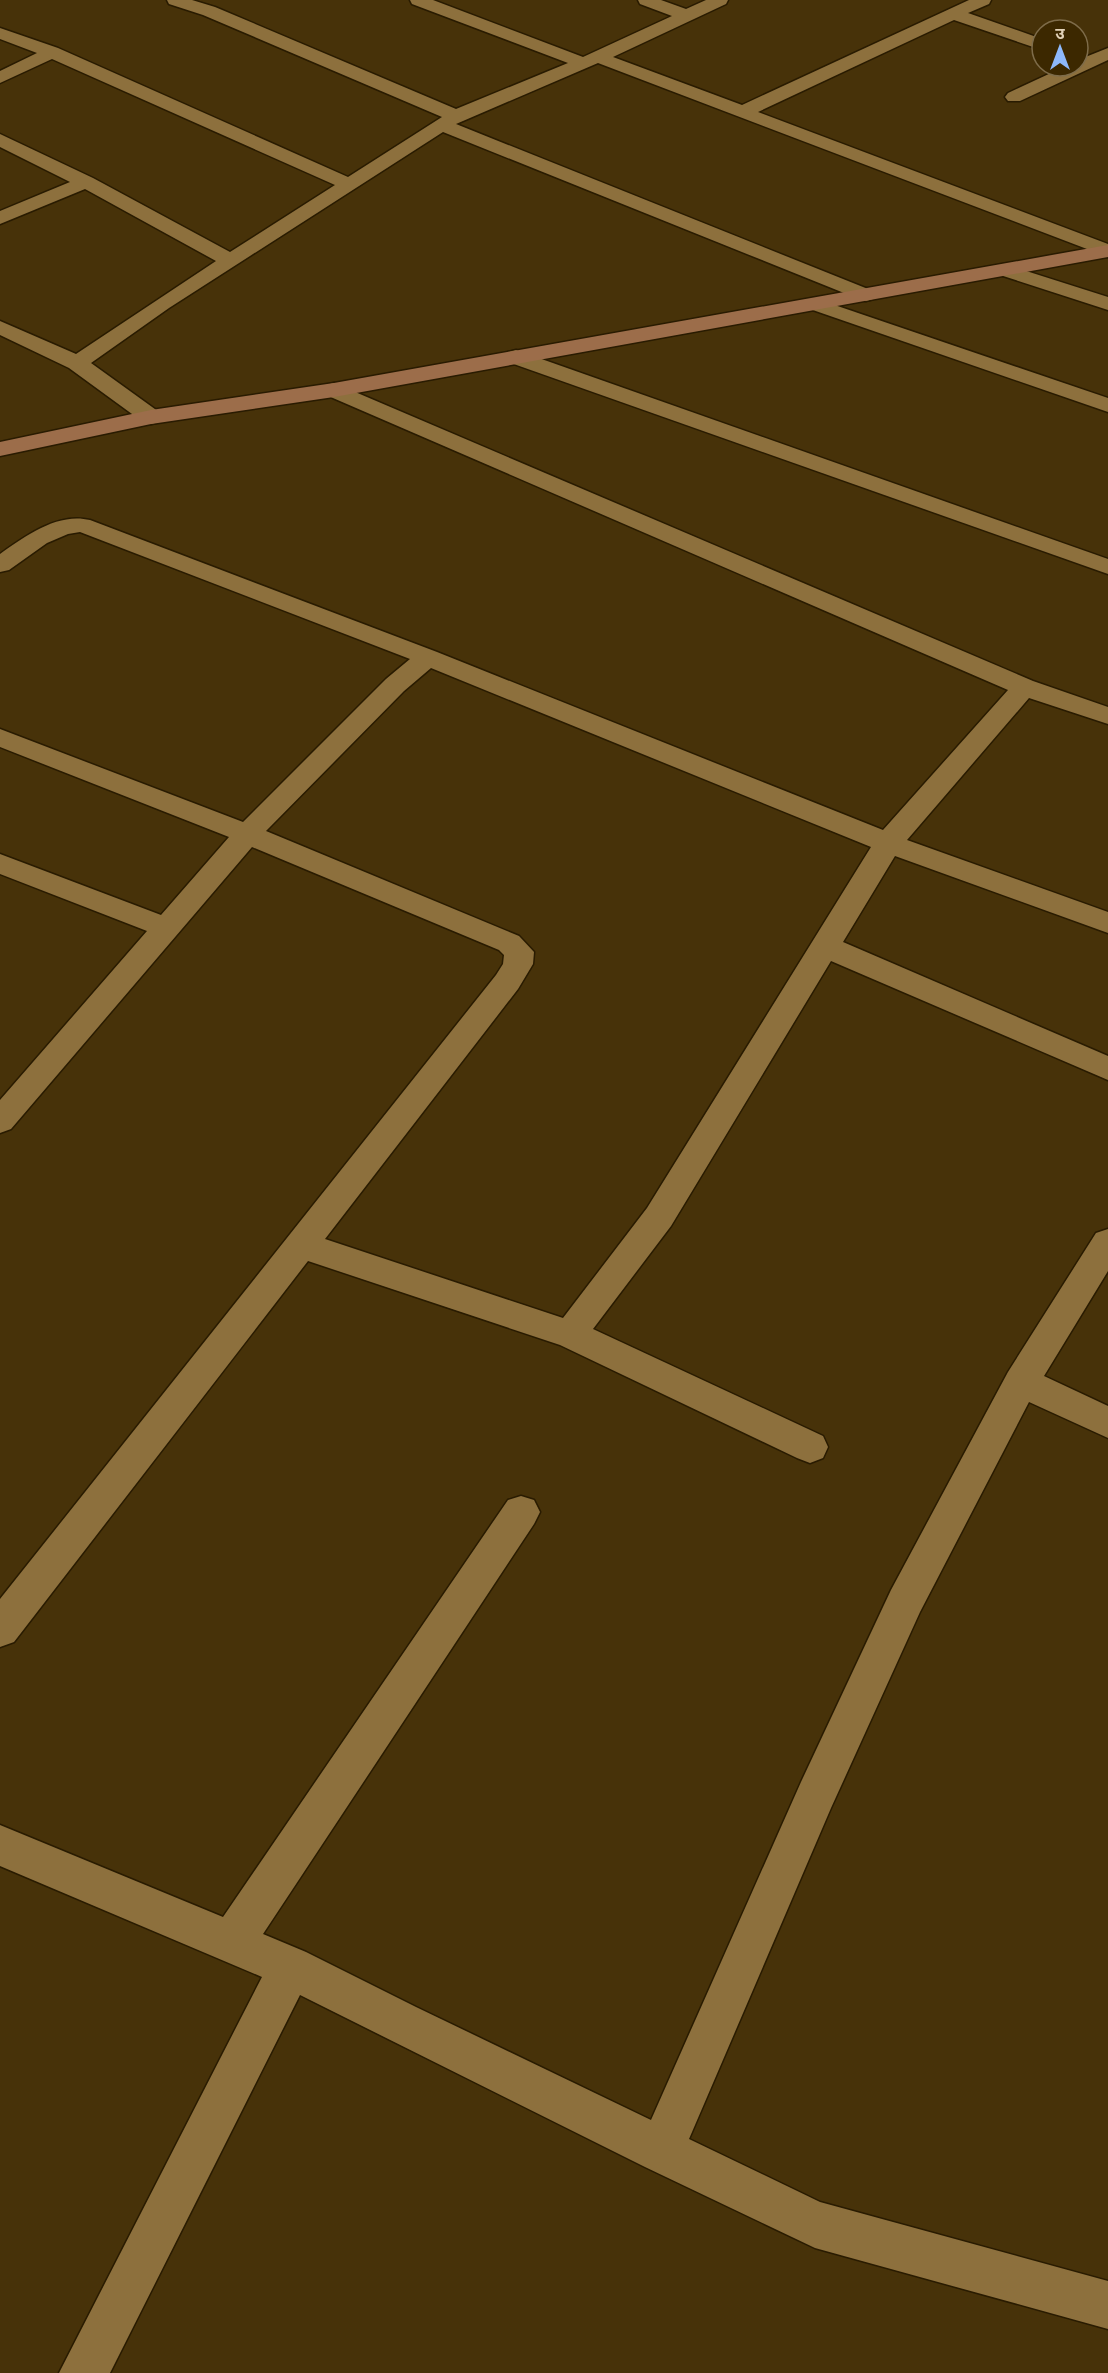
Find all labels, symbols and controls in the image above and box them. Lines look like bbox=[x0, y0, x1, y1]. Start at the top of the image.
north arrow bbox=[1030, 18, 1090, 78]
text: उ bbox=[1055, 22, 1065, 45]

